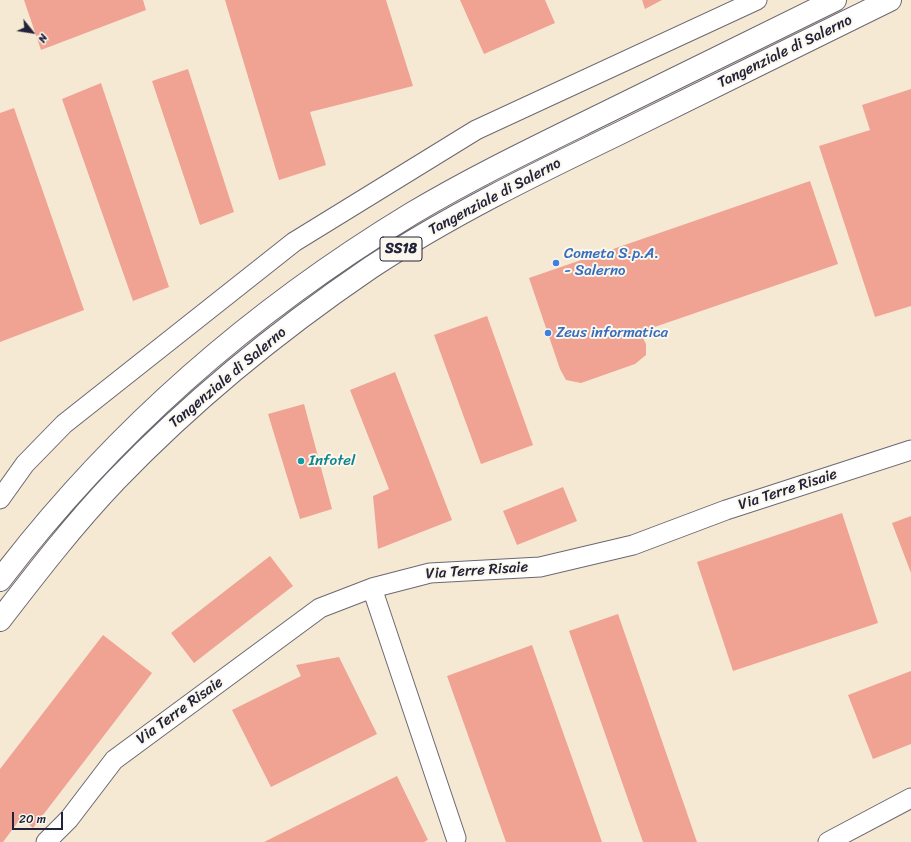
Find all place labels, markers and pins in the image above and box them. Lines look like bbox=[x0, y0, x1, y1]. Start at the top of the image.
place label: Cometa S.p.A. - Salerno bbox=[564, 245, 659, 280]
marker: Cometa S.p.A. - Salerno bbox=[551, 258, 561, 268]
place label: Zeus informatica bbox=[556, 324, 668, 342]
marker: Zeus informatica bbox=[543, 328, 553, 338]
place label: Infotel bbox=[309, 452, 355, 470]
marker: Infotel bbox=[296, 456, 306, 466]

